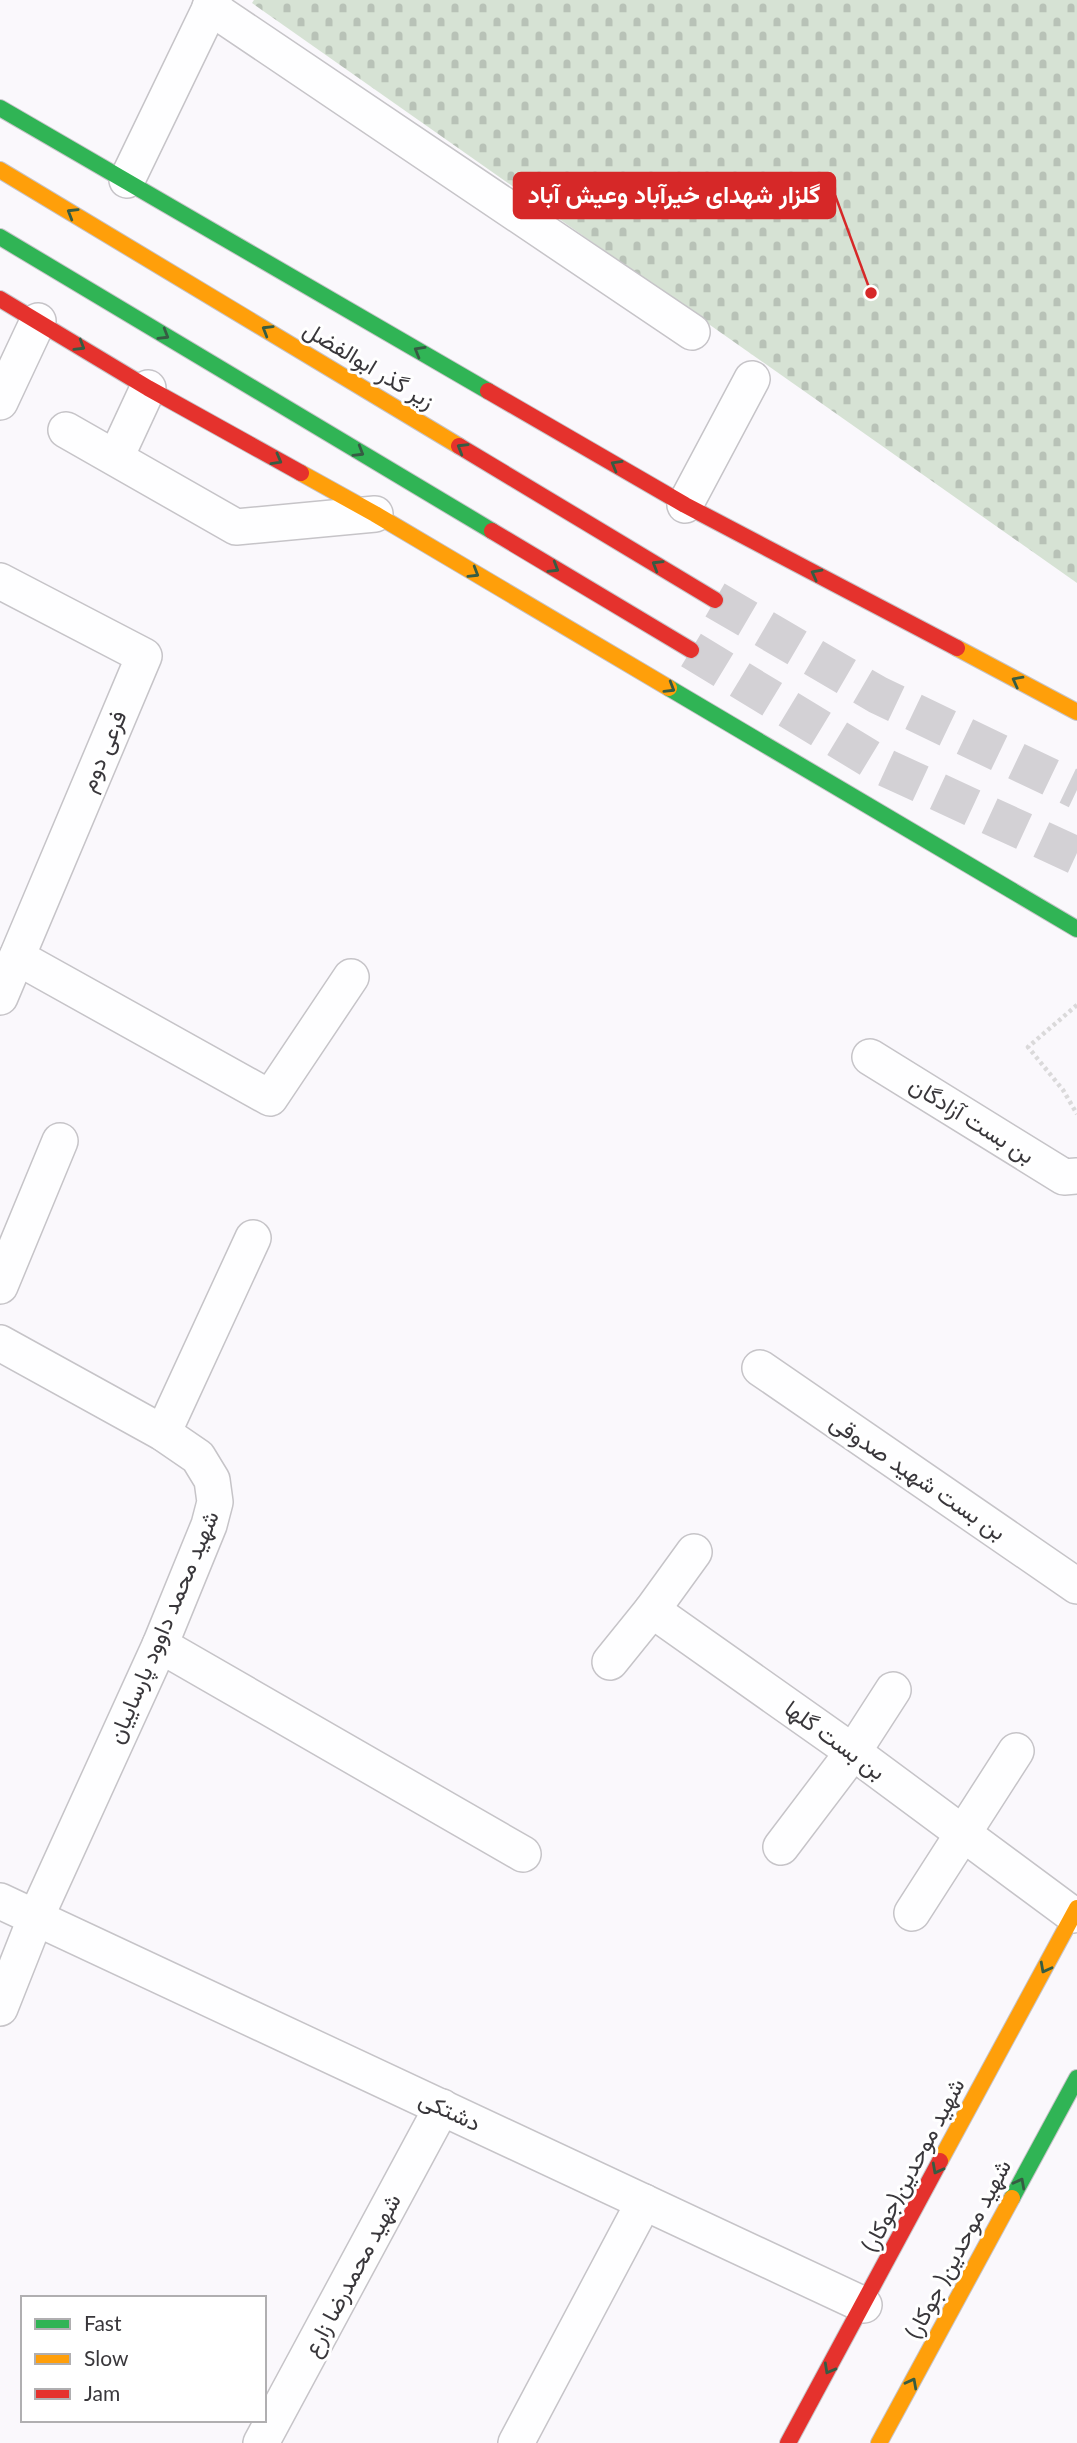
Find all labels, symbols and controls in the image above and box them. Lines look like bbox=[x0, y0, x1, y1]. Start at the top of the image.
callout: گلزار شهدای خیرآباد وعیش آباد bbox=[514, 173, 835, 218]
text: گلزار شهدای خیرآباد وعیش آباد bbox=[528, 179, 820, 210]
one-way arrow bbox=[67, 208, 80, 221]
street label: زیر گذر ابوالفضل bbox=[298, 314, 440, 416]
one-way arrow bbox=[262, 326, 275, 339]
one-way arrow bbox=[156, 327, 169, 340]
one-way arrow bbox=[72, 338, 85, 351]
one-way arrow bbox=[414, 346, 427, 359]
one-way arrow bbox=[351, 443, 364, 456]
one-way arrow bbox=[457, 443, 470, 456]
one-way arrow bbox=[270, 451, 282, 465]
one-way arrow bbox=[611, 460, 623, 473]
one-way arrow bbox=[547, 560, 560, 573]
one-way arrow bbox=[651, 561, 664, 574]
one-way arrow bbox=[467, 564, 480, 577]
one-way arrow bbox=[810, 569, 823, 582]
one-way arrow bbox=[1011, 675, 1024, 689]
one-way arrow bbox=[663, 680, 676, 693]
street label: فرعی دوم bbox=[73, 706, 133, 796]
street label: بن بست آزادگان bbox=[904, 1070, 1040, 1170]
street label: بن بست شهید صدوقی bbox=[824, 1407, 1012, 1547]
street label: شهید محمد داوود پارساییان bbox=[100, 1506, 227, 1748]
street label: بن بست گلها bbox=[779, 1693, 891, 1787]
one-way arrow bbox=[1039, 1961, 1053, 1974]
street label: شهید موحدین(جوکار) bbox=[855, 2073, 971, 2257]
street label: دشتکی bbox=[415, 2084, 486, 2137]
street label: شهید موحدین( جوکار) bbox=[898, 2154, 1018, 2344]
one-way arrow bbox=[932, 2162, 945, 2174]
one-way arrow bbox=[1012, 2178, 1025, 2190]
street label: شهید محمدرضا زارع bbox=[296, 2188, 408, 2362]
legend bbox=[21, 2296, 266, 2422]
text: Fast bbox=[84, 2310, 122, 2335]
text: Slow bbox=[84, 2345, 129, 2370]
one-way arrow bbox=[824, 2362, 837, 2374]
one-way arrow bbox=[903, 2378, 917, 2390]
text: Jam bbox=[84, 2380, 120, 2405]

